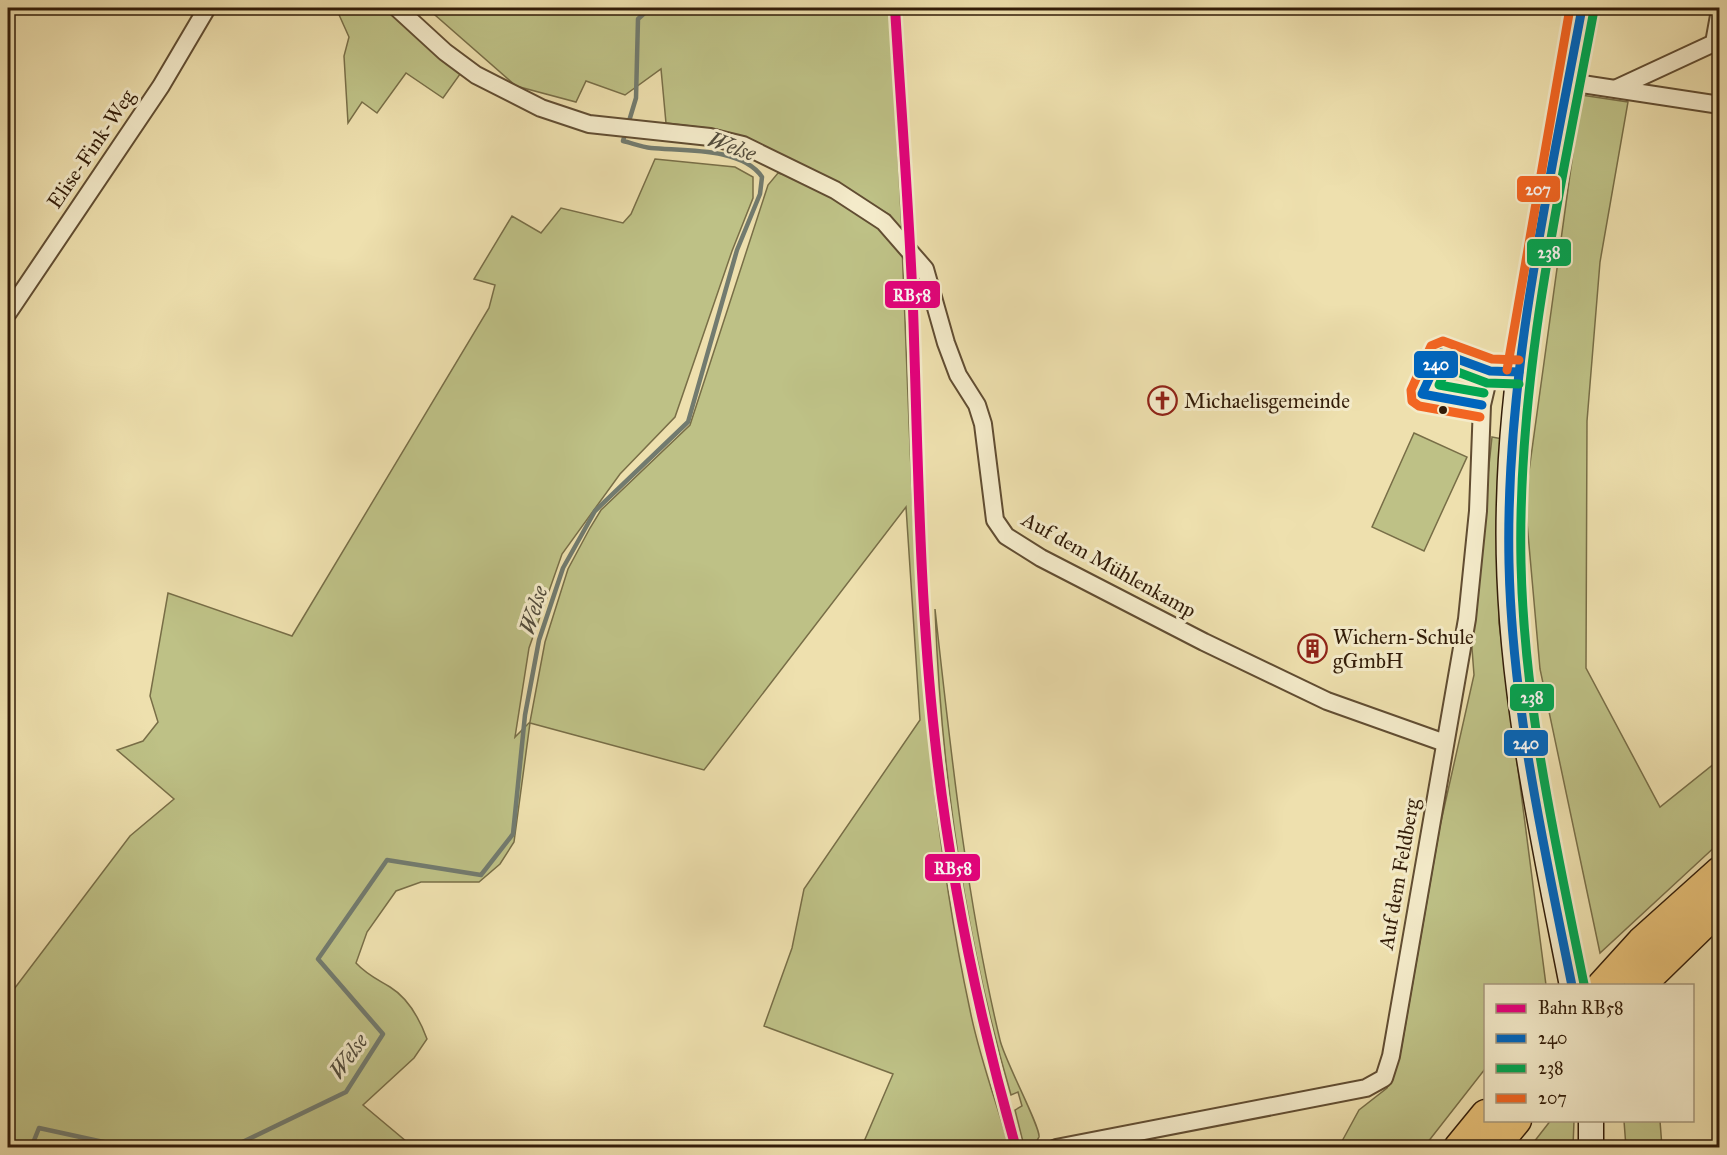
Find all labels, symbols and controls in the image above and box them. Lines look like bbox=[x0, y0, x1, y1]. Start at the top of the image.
street label: Elise-Fink-Weg bbox=[42, 84, 141, 214]
water label: Welse bbox=[704, 126, 760, 167]
line badge: 207 bbox=[1516, 175, 1561, 203]
text: 207 bbox=[1525, 180, 1551, 199]
line badge: 238 bbox=[1526, 238, 1572, 267]
text: 238 bbox=[1538, 243, 1560, 263]
line badge: RB58 bbox=[884, 280, 941, 309]
text: RB58 bbox=[893, 286, 931, 305]
line badge: 240 bbox=[1413, 350, 1459, 379]
text: 240 bbox=[1423, 355, 1449, 375]
church icon: Michaelisgemeinde bbox=[1147, 385, 1179, 417]
place label: Michaelisgemeinde bbox=[1184, 388, 1350, 414]
unlabelled marker bbox=[1437, 404, 1449, 416]
street label: Auf dem Mühlenkamp bbox=[1017, 506, 1201, 624]
water label: Welse bbox=[513, 582, 554, 637]
place label: Wichern-Schule gGmbH bbox=[1333, 624, 1474, 674]
building icon: Wichern-Schule gGmbH bbox=[1296, 633, 1328, 665]
line badge: 238 bbox=[1509, 683, 1555, 712]
text: 238 bbox=[1521, 688, 1543, 708]
line badge: 240 bbox=[1503, 729, 1549, 757]
text: 240 bbox=[1513, 734, 1539, 754]
street label: Auf dem Feldberg bbox=[1373, 796, 1425, 953]
line badge: RB58 bbox=[924, 853, 981, 882]
text: RB58 bbox=[934, 859, 972, 878]
legend bbox=[1484, 984, 1694, 1122]
text: Bahn RB58 bbox=[1538, 997, 1624, 1019]
text: 240 bbox=[1538, 1027, 1567, 1049]
water label: Welse bbox=[323, 1028, 374, 1084]
text: 238 bbox=[1538, 1057, 1564, 1079]
text: 207 bbox=[1538, 1087, 1567, 1109]

